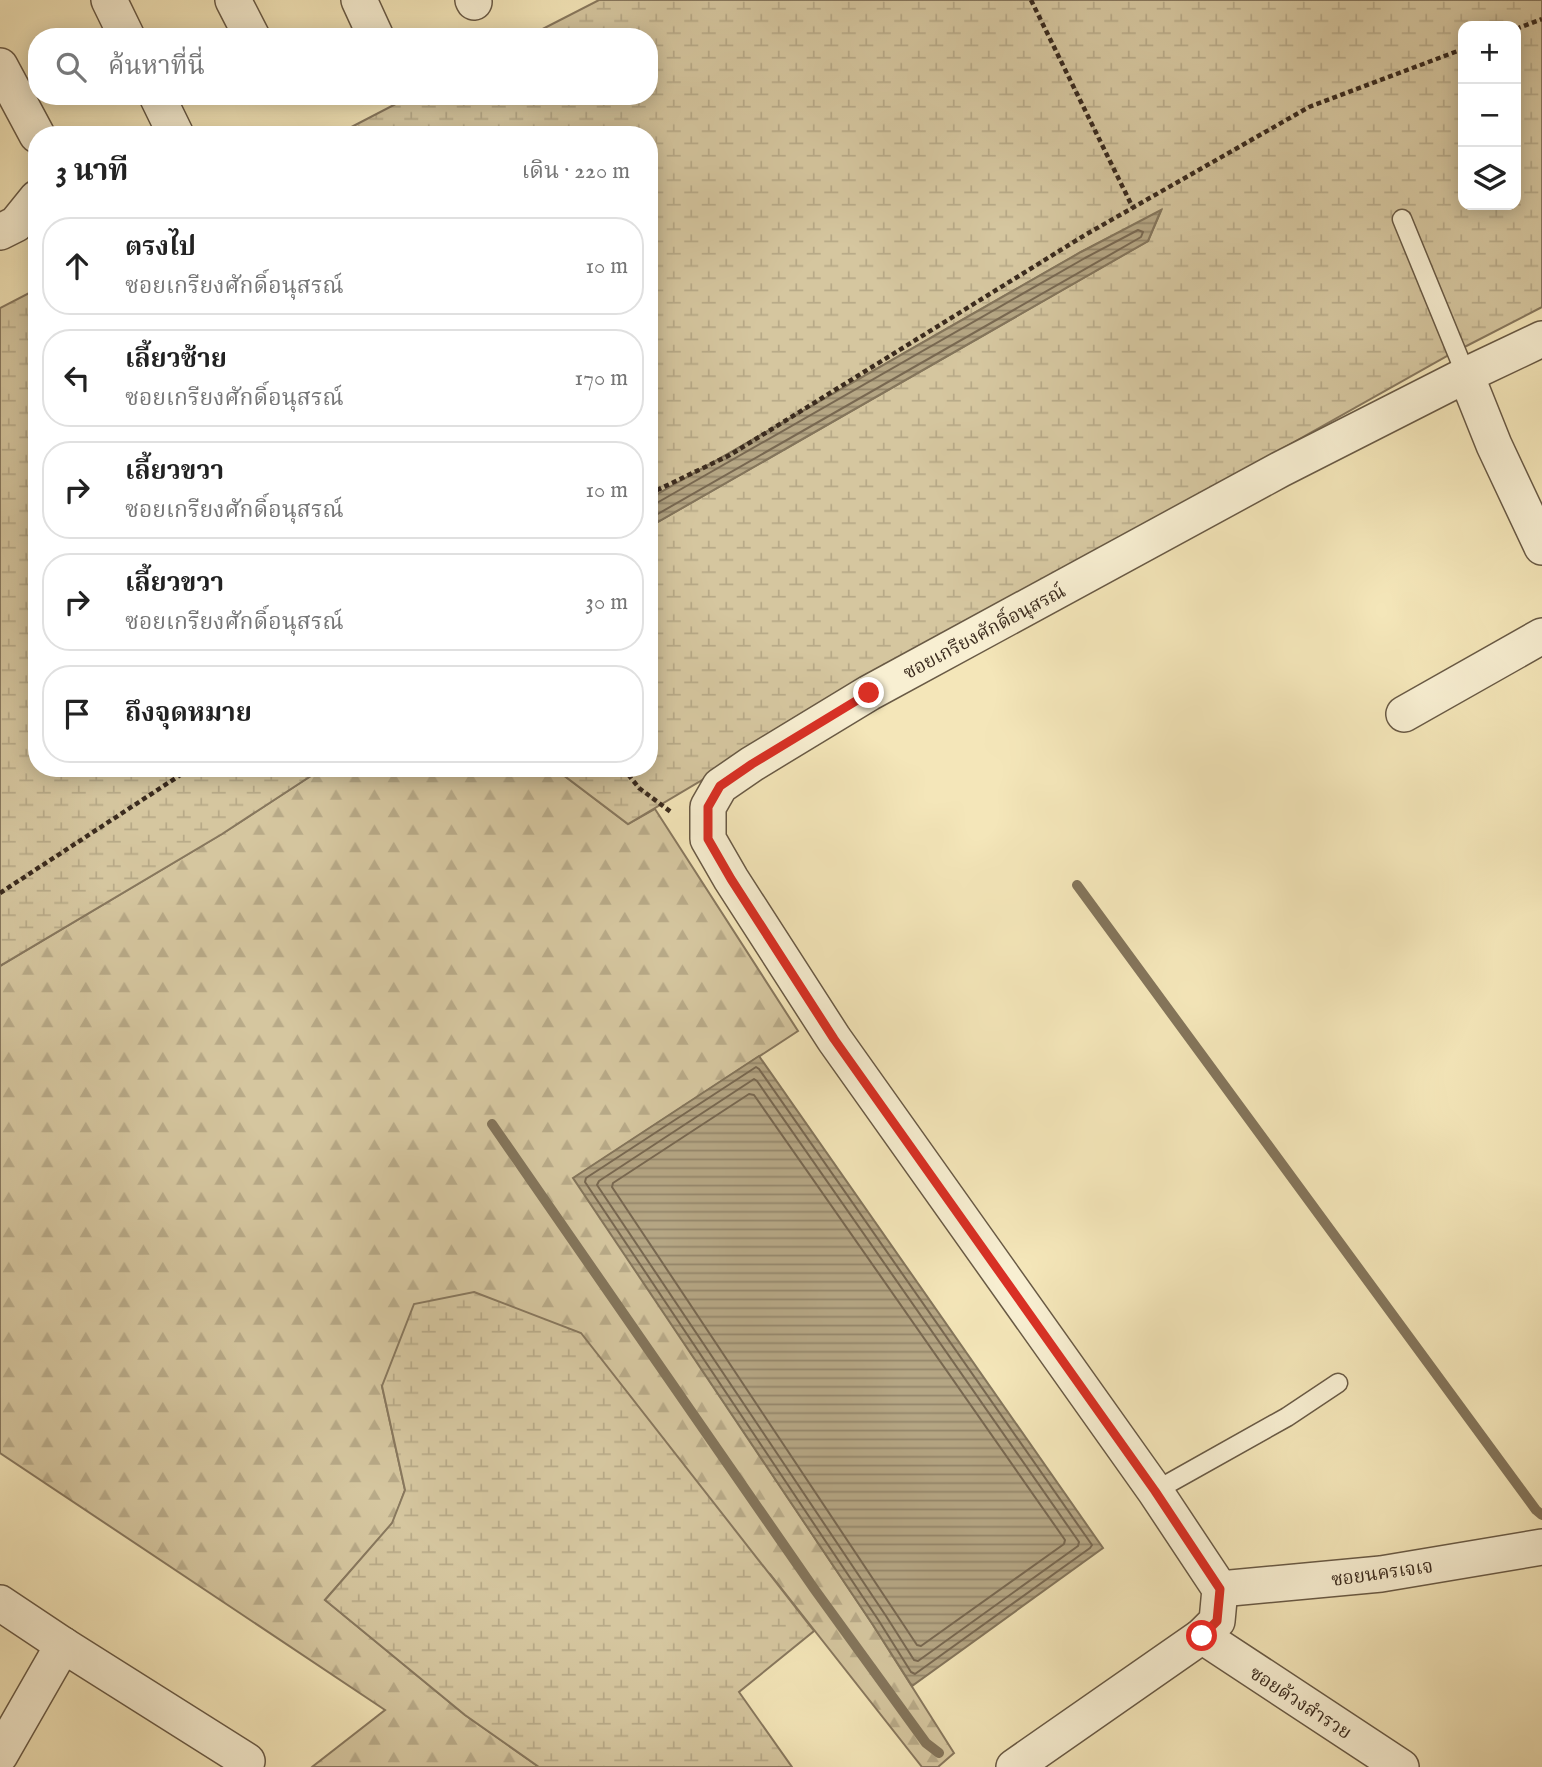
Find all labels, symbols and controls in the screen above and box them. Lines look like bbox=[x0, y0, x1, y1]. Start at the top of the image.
map controls bbox=[1458, 21, 1521, 210]
button: + bbox=[1458, 21, 1521, 84]
search box bbox=[28, 28, 658, 105]
icon: search bbox=[52, 48, 90, 86]
text: ค้นหาที่นี่ bbox=[108, 50, 205, 83]
button: − bbox=[1458, 84, 1521, 147]
button: layers bbox=[1458, 147, 1521, 210]
text: 3 นาที bbox=[56, 153, 129, 191]
text: เดิน · 220 m bbox=[521, 157, 630, 186]
text: ตรงไป bbox=[125, 231, 196, 264]
icon: ahead bbox=[58, 247, 96, 285]
text: 10 m bbox=[585, 252, 628, 281]
text: ซอยเกรียงศักดิ์อนุสรณ์ bbox=[125, 272, 344, 301]
text: เลี้ยวซ้าย bbox=[125, 343, 227, 376]
icon: left bbox=[58, 359, 96, 397]
text: 170 m bbox=[575, 364, 628, 393]
text: ซอยเกรียงศักดิ์อนุสรณ์ bbox=[125, 384, 344, 413]
text: เลี้ยวขวา bbox=[125, 455, 224, 488]
icon: right bbox=[58, 471, 96, 509]
text: 10 m bbox=[585, 476, 628, 505]
text: ซอยเกรียงศักดิ์อนุสรณ์ bbox=[125, 496, 344, 525]
text: เลี้ยวขวา bbox=[125, 567, 224, 600]
street label: ซอยเกรียงศักดิ์อนุสรณ์ bbox=[898, 577, 1070, 686]
icon: right bbox=[58, 583, 96, 621]
text: 30 m bbox=[585, 588, 628, 617]
text: ซอยเกรียงศักดิ์อนุสรณ์ bbox=[125, 608, 344, 637]
route end bbox=[853, 677, 884, 708]
icon: arrive bbox=[58, 695, 96, 733]
text: ถึงจุดหมาย bbox=[125, 697, 252, 730]
street label: ซอยนครเจเจ bbox=[1330, 1555, 1435, 1593]
route start bbox=[1186, 1620, 1217, 1651]
street label: ซอยด้วงสำรวย bbox=[1244, 1662, 1356, 1746]

